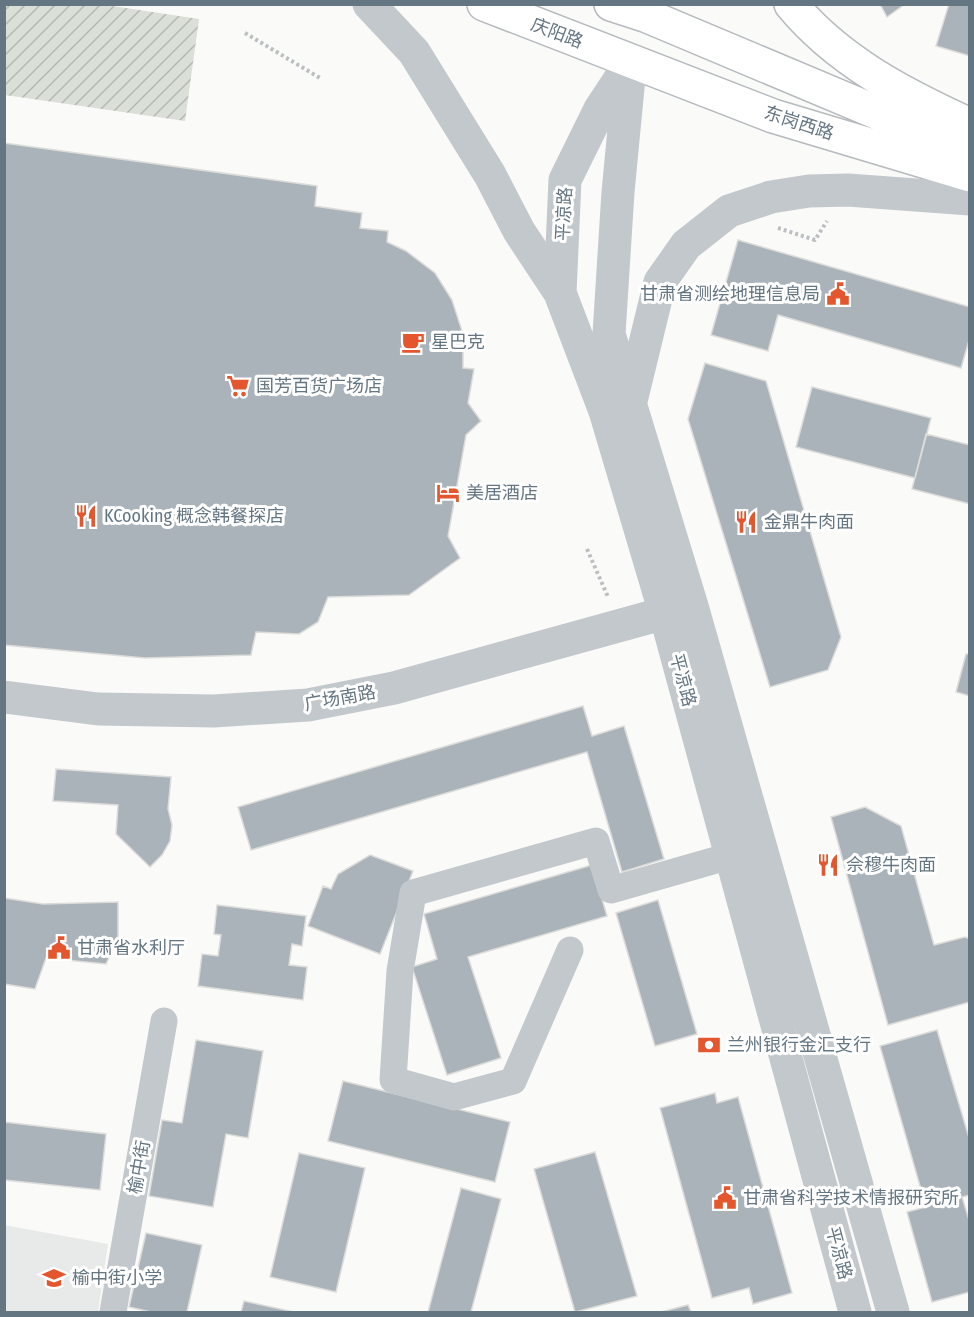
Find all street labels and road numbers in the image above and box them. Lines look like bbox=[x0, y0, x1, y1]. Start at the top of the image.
street label: 庆阳路 bbox=[528, 13, 586, 53]
street label: 东岗西路 bbox=[761, 101, 837, 145]
street label: 平凉路 bbox=[552, 186, 576, 242]
street label: 平凉路 bbox=[665, 651, 701, 709]
street label: 广场南路 bbox=[303, 681, 377, 715]
street label: 榆中街 bbox=[123, 1139, 155, 1195]
street label: 平凉路 bbox=[821, 1224, 857, 1282]

